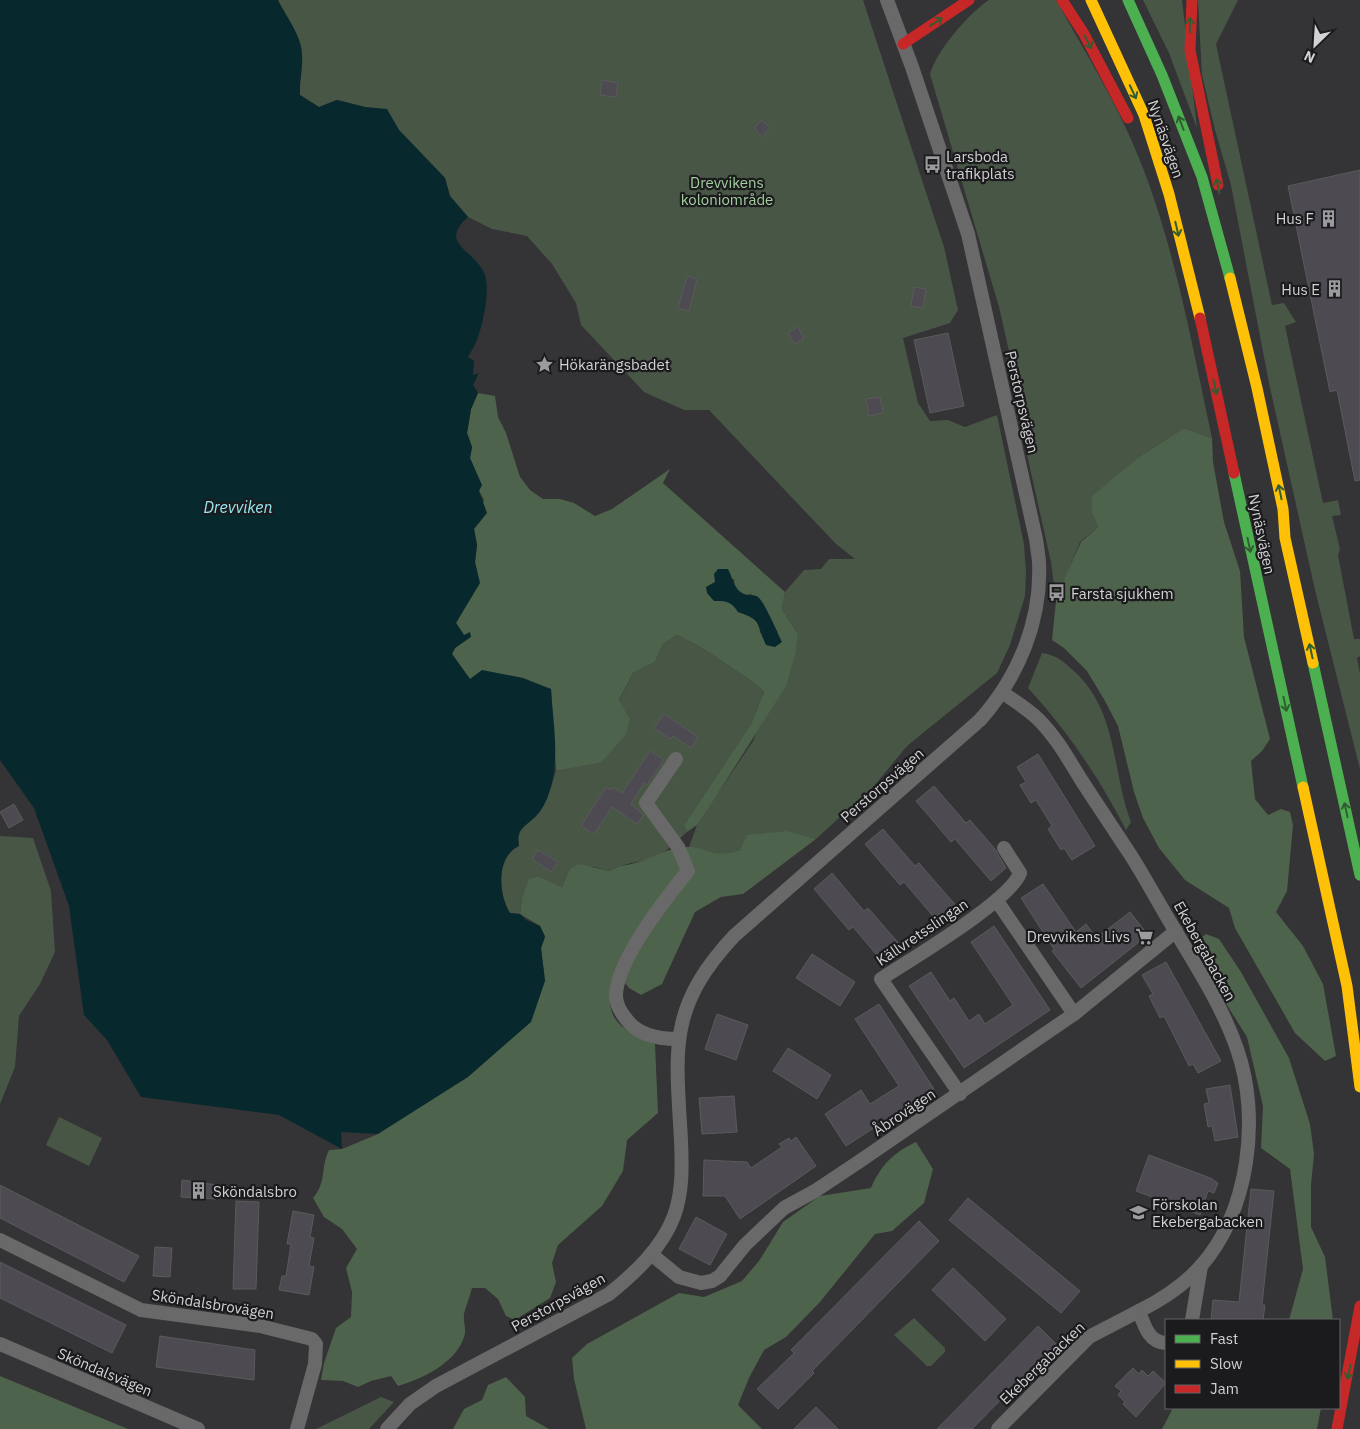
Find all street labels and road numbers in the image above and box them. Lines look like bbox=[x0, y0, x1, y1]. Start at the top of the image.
street label: Nynäsvägen bbox=[1144, 97, 1188, 181]
street label: Perstorpsvägen bbox=[1001, 349, 1043, 455]
street label: Nynäsvägen bbox=[1244, 492, 1280, 576]
street label: Perstorpsvägen bbox=[836, 744, 928, 826]
street label: Källvretsslingan bbox=[872, 894, 972, 970]
street label: Ekebergabacken bbox=[1170, 898, 1240, 1004]
street label: Åbrovägen bbox=[869, 1084, 939, 1140]
street label: Perstorpsvägen bbox=[508, 1268, 608, 1336]
street label: Sköndalsbrovägen bbox=[150, 1285, 276, 1323]
street label: Ekebergabacken bbox=[995, 1318, 1089, 1408]
street label: Sköndalsvägen bbox=[55, 1344, 155, 1400]

